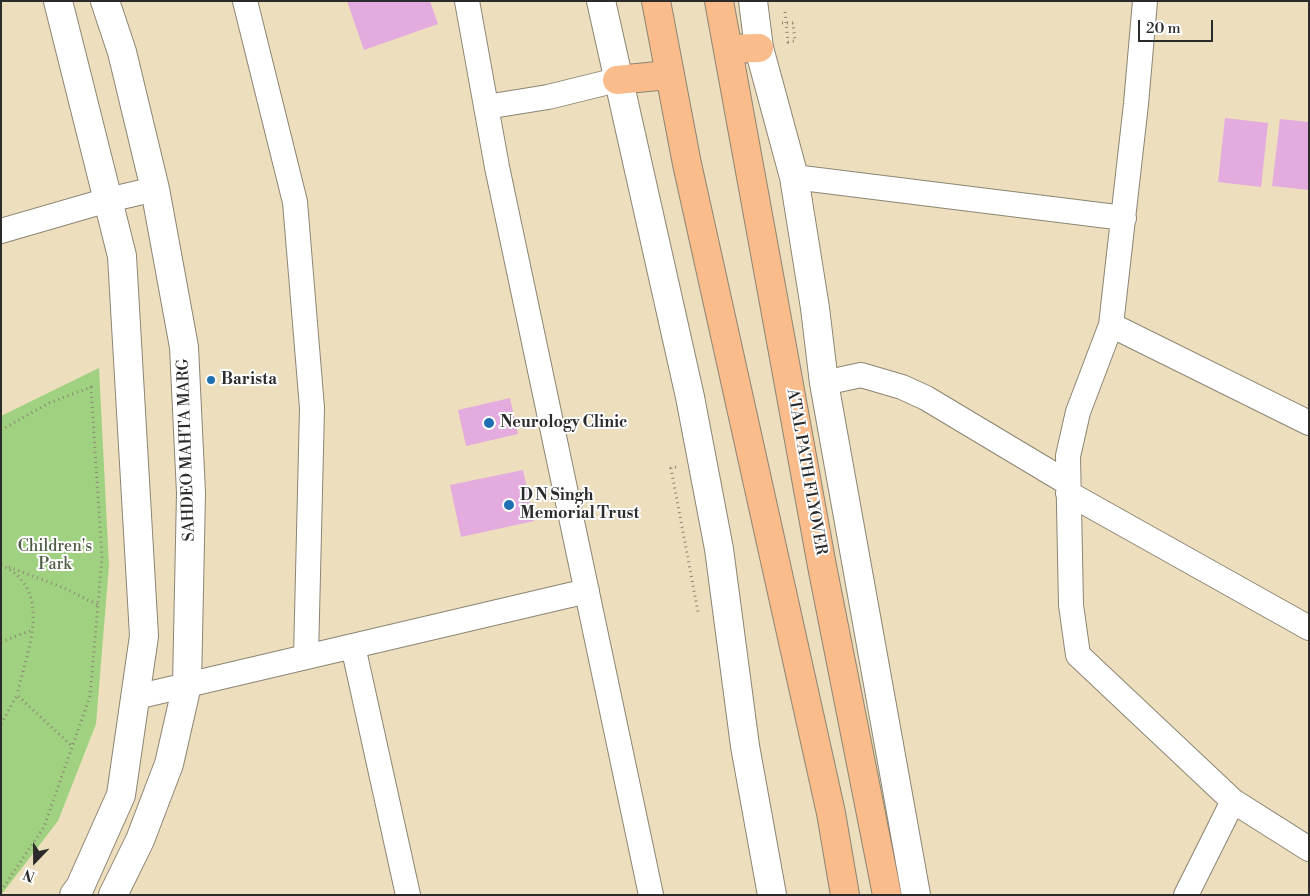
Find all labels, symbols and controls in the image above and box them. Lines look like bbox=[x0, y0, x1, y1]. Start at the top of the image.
scale bar bbox=[1140, 10, 1215, 42]
text: 20 m bbox=[1146, 19, 1181, 38]
street label: SAHDEO MAHTA MARG bbox=[174, 358, 200, 542]
place label: Barista bbox=[221, 370, 277, 390]
marker: Barista bbox=[205, 374, 217, 386]
street label: ATAL PATH FLYOVER bbox=[782, 387, 830, 557]
place label: Neurology Clinic bbox=[500, 413, 627, 433]
marker: Neurology Clinic bbox=[482, 416, 496, 430]
place label: D N Singh Memorial Trust bbox=[520, 486, 639, 524]
marker: D N Singh Memorial Trust bbox=[502, 498, 516, 512]
park label: Children's Park bbox=[18, 537, 92, 575]
north arrow bbox=[10, 836, 60, 886]
text: N bbox=[21, 864, 38, 885]

